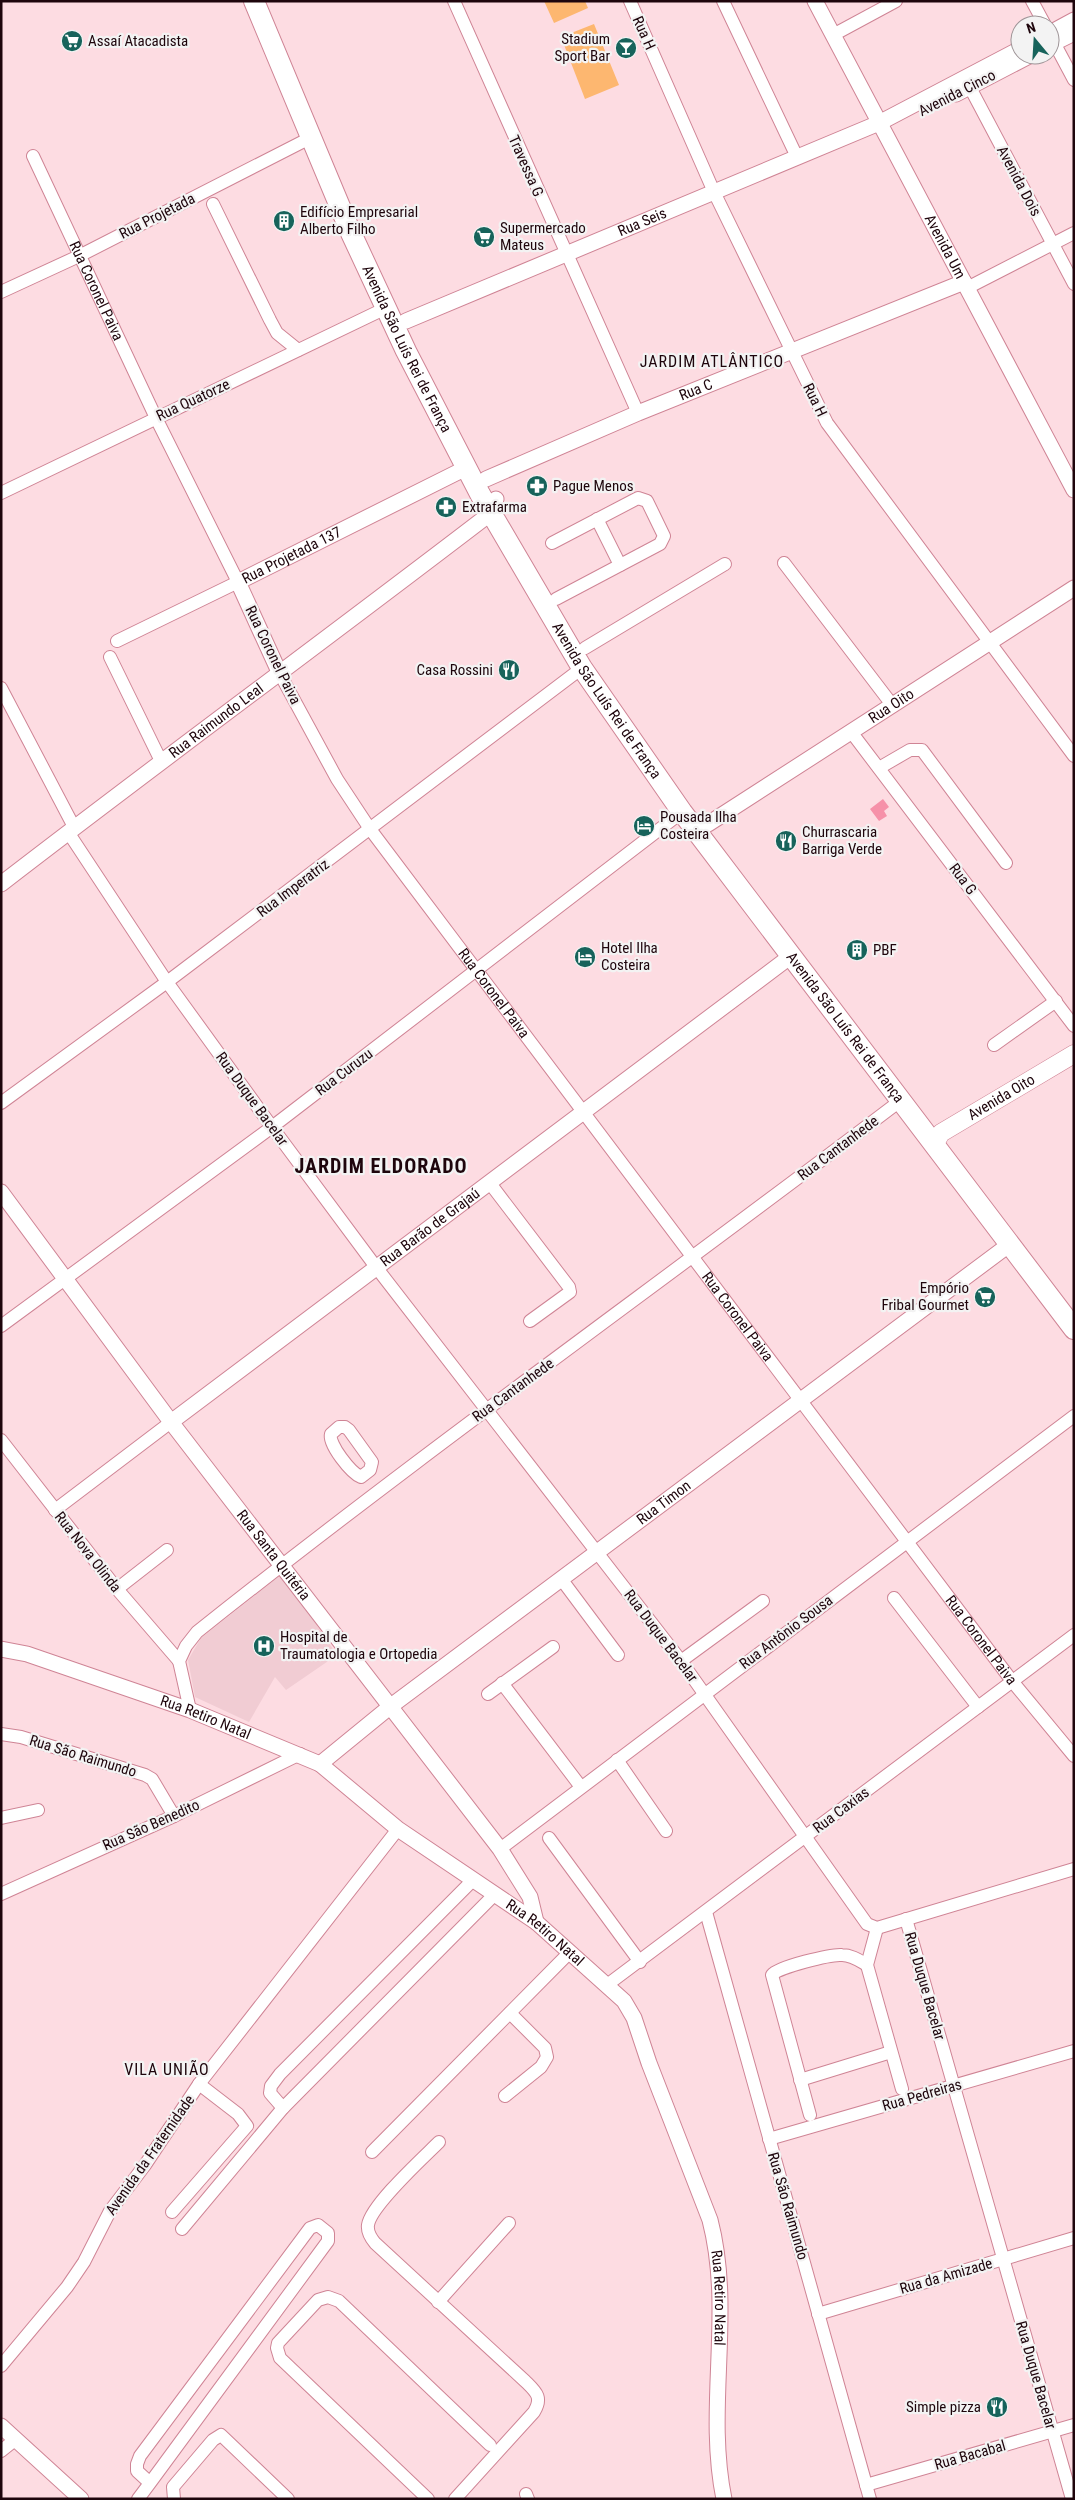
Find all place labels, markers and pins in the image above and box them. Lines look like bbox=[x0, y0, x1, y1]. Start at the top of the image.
supermarket icon: Assaí Atacadista bbox=[60, 29, 84, 53]
place label: Stadium Sport Bar bbox=[555, 30, 610, 65]
place label: Assaí Atacadista bbox=[88, 32, 188, 50]
bar icon: Stadium Sport Bar bbox=[614, 36, 638, 60]
place label: Edifício Empresarial Alberto Filho bbox=[300, 203, 418, 238]
building icon: Edifício Empresarial Alberto Filho bbox=[272, 209, 296, 233]
place label: Supermercado Mateus bbox=[500, 219, 586, 254]
supermarket icon: Supermercado Mateus bbox=[472, 225, 496, 249]
pharmacy icon: Pague Menos bbox=[525, 474, 549, 498]
place label: Pague Menos bbox=[553, 477, 634, 495]
pharmacy icon: Extrafarma bbox=[434, 495, 458, 519]
place label: Extrafarma bbox=[462, 498, 527, 516]
restaurant icon: Casa Rossini bbox=[497, 658, 521, 682]
place label: Casa Rossini bbox=[417, 661, 493, 679]
place label: Pousada Ilha Costeira bbox=[660, 808, 737, 843]
hotel icon: Pousada Ilha Costeira bbox=[632, 814, 656, 838]
place label: Churrascaria Barriga Verde bbox=[802, 823, 882, 858]
restaurant icon: Churrascaria Barriga Verde bbox=[774, 829, 798, 853]
building icon: PBF bbox=[845, 938, 869, 962]
place label: Hotel Ilha Costeira bbox=[601, 939, 658, 974]
place label: PBF bbox=[873, 941, 897, 959]
hotel icon: Hotel Ilha Costeira bbox=[573, 945, 597, 969]
place label: Empório Fribal Gourmet bbox=[882, 1279, 969, 1314]
supermarket icon: Empório Fribal Gourmet bbox=[973, 1285, 997, 1309]
place label: Hospital de Traumatologia e Ortopedia bbox=[280, 1628, 437, 1663]
hospital icon: Hospital de Traumatologia e Ortopedia bbox=[252, 1634, 276, 1658]
restaurant icon: Simple pizza bbox=[985, 2395, 1009, 2419]
place label: Simple pizza bbox=[906, 2398, 981, 2416]

